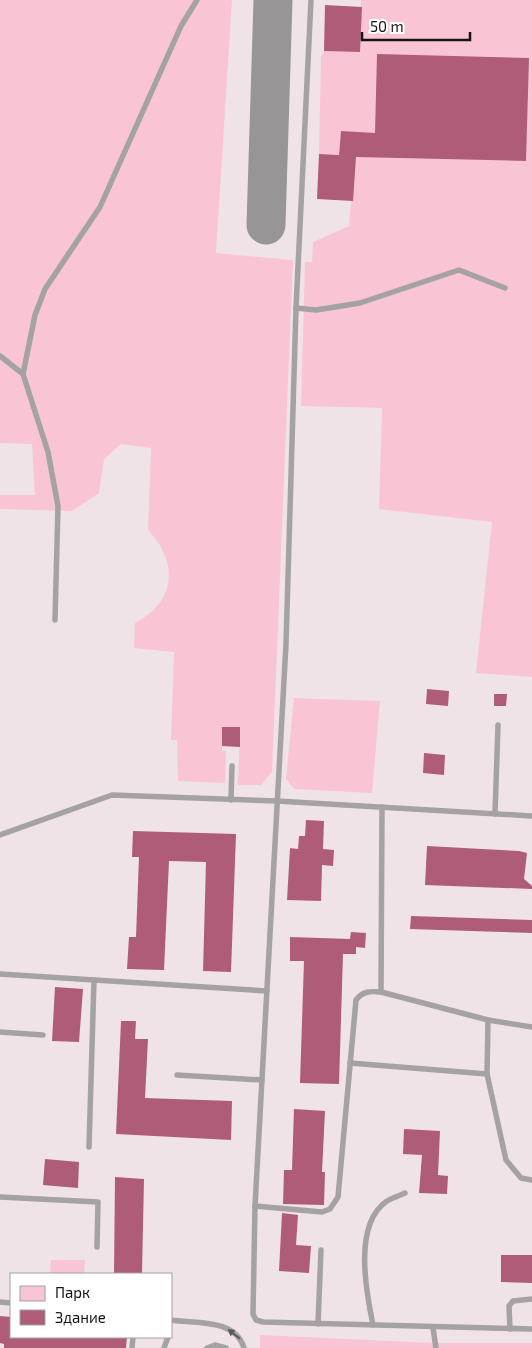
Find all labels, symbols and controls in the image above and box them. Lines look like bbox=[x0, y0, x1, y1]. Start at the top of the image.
scale bar bbox=[362, 10, 470, 42]
text: 50 m bbox=[370, 17, 404, 35]
legend bbox=[10, 1273, 172, 1338]
text: Парк bbox=[55, 1283, 90, 1301]
text: Здание bbox=[55, 1308, 106, 1326]
one-way arrow bbox=[228, 1328, 241, 1339]

